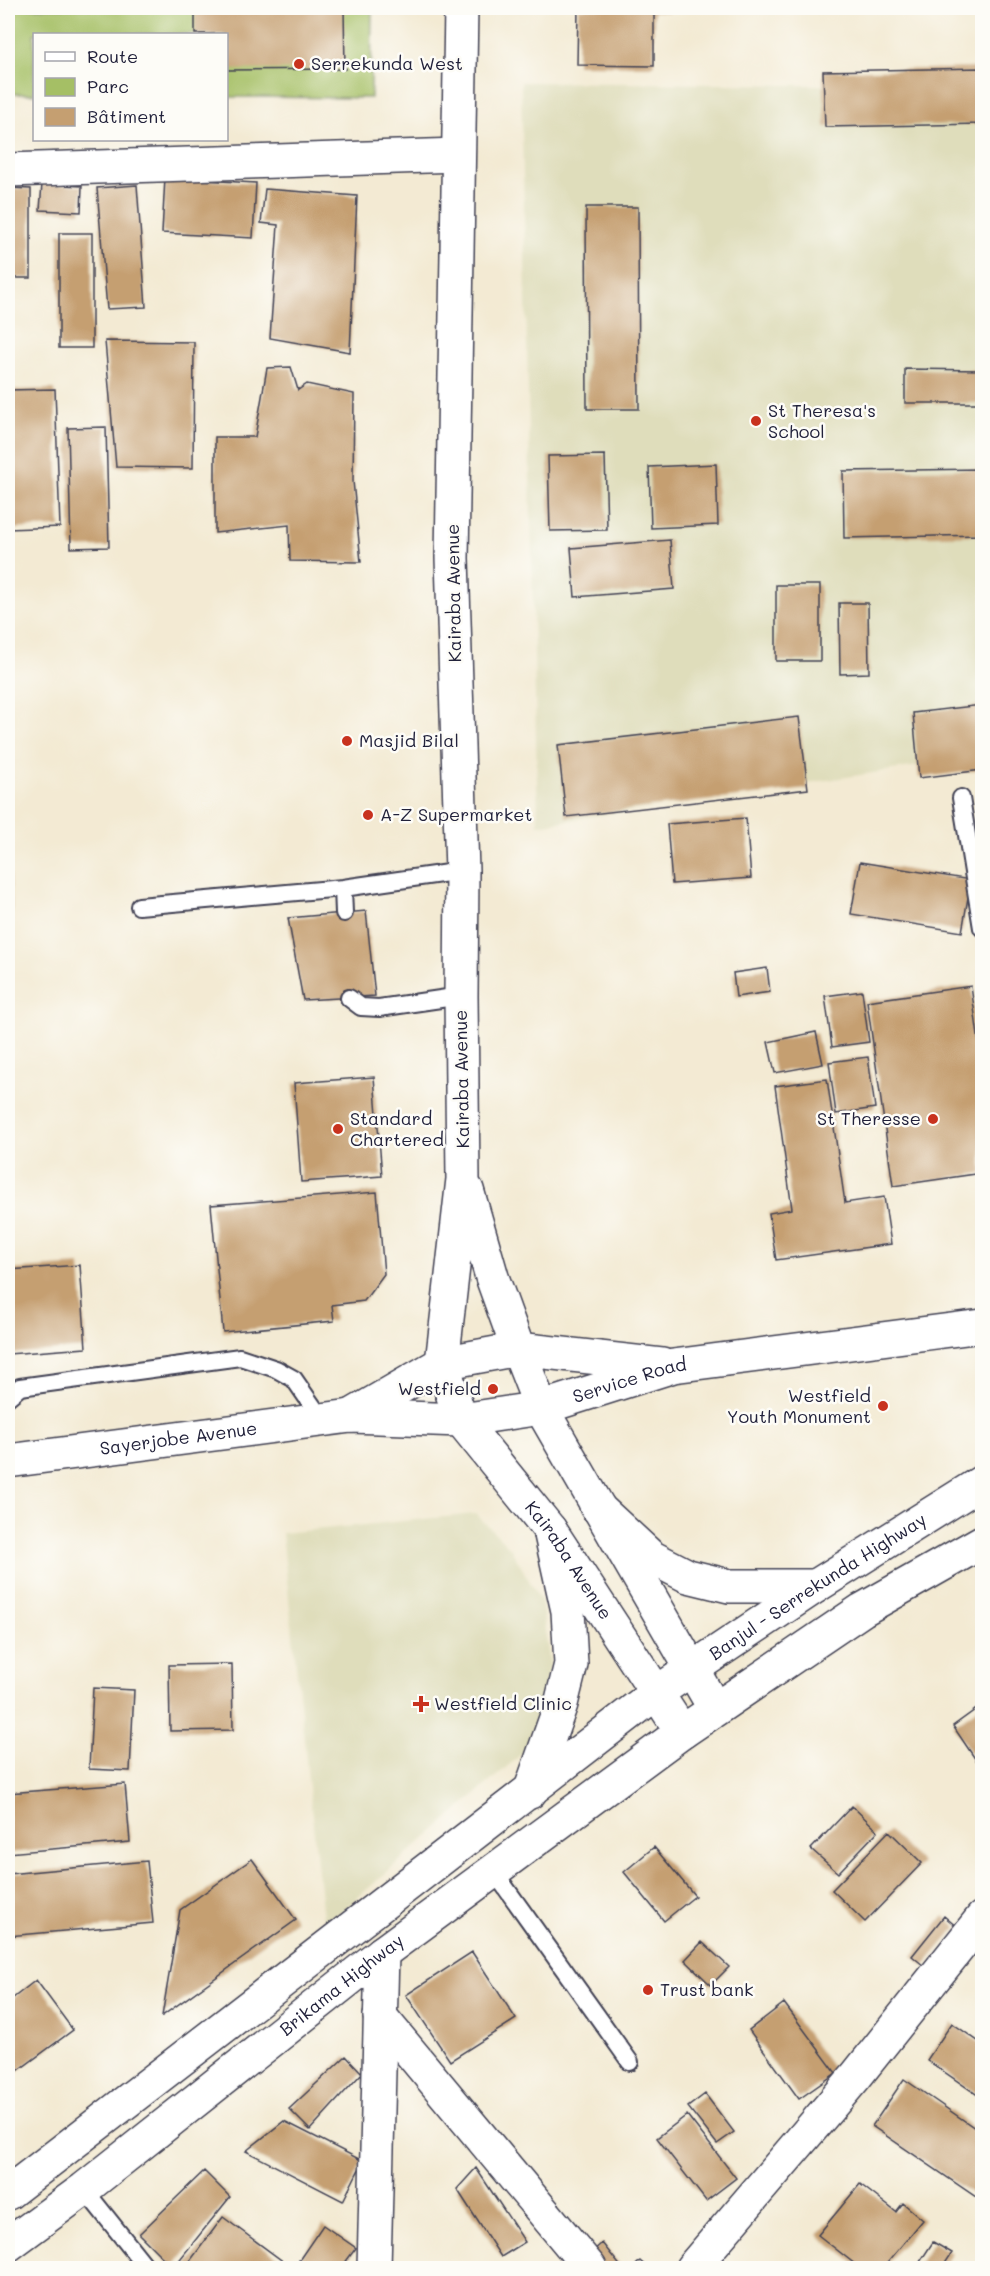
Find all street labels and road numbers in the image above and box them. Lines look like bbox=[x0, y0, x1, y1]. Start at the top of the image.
street label: Kairaba Avenue bbox=[440, 524, 466, 663]
street label: Kairaba Avenue bbox=[448, 1010, 474, 1149]
street label: Service Road bbox=[570, 1351, 688, 1408]
street label: Sayerjobe Avenue bbox=[98, 1415, 259, 1460]
street label: Kairaba Avenue bbox=[520, 1495, 618, 1624]
street label: Banjul - Serrekunda Highway bbox=[704, 1507, 930, 1665]
street label: Brikama Highway bbox=[274, 1928, 408, 2041]

